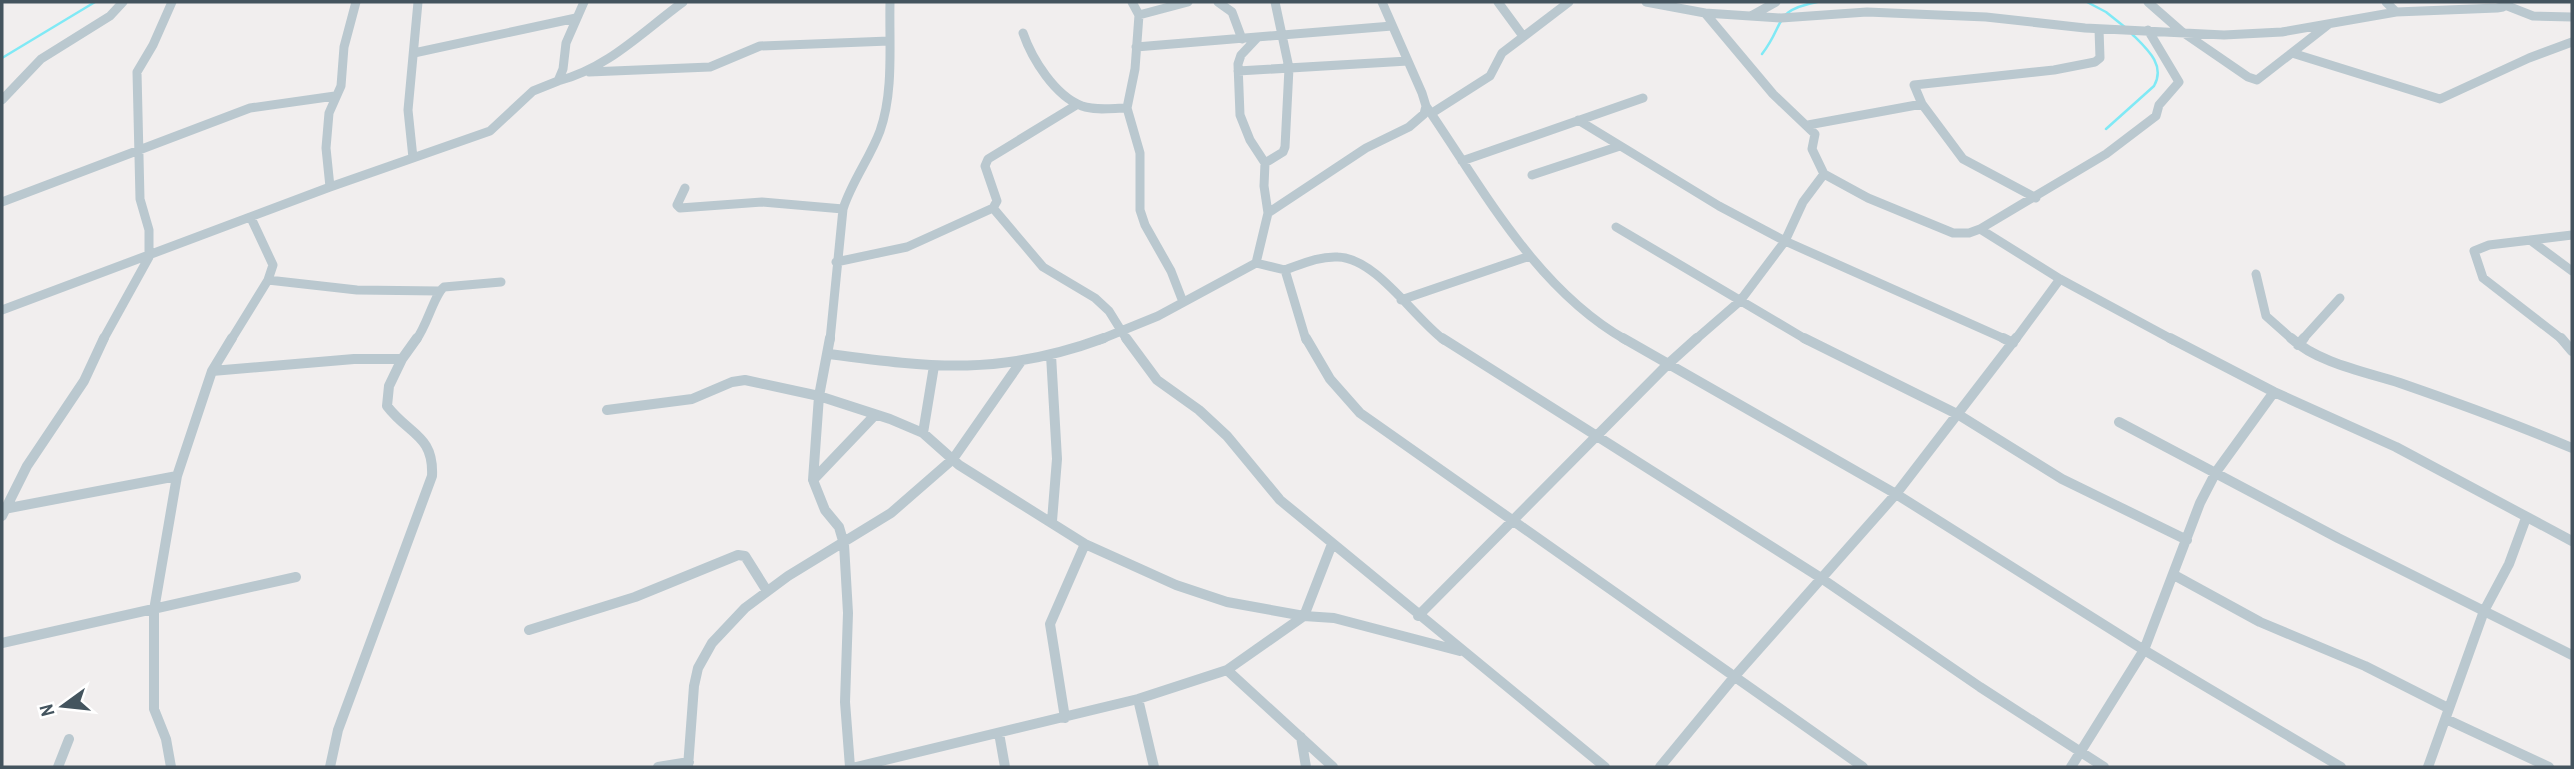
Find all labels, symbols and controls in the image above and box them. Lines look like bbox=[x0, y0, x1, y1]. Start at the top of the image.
north arrow bbox=[28, 671, 98, 741]
text: N bbox=[33, 702, 61, 719]

